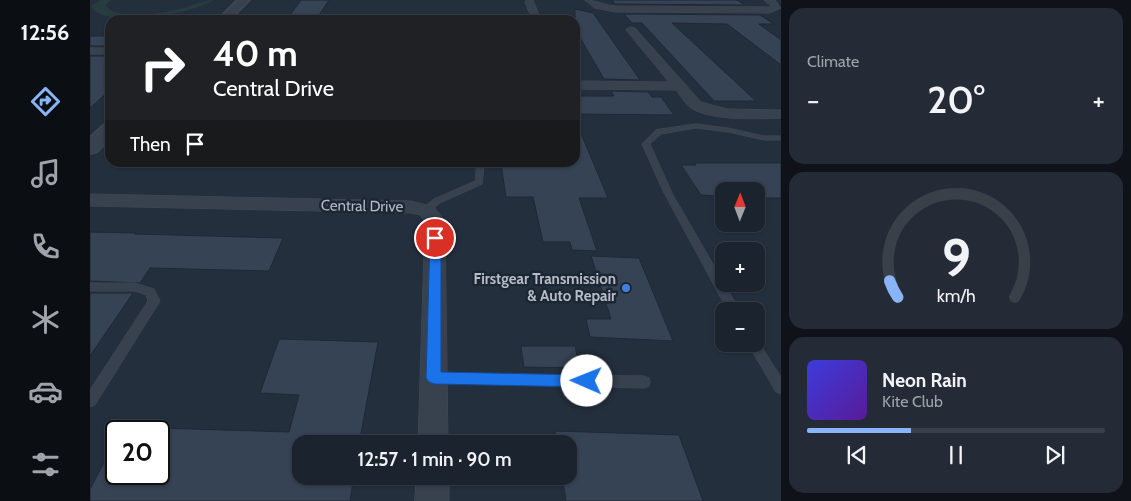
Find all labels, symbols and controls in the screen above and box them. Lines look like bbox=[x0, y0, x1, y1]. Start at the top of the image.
text: 12:56 bbox=[21, 19, 69, 46]
text: 40 m bbox=[213, 32, 298, 75]
icon: right bbox=[130, 35, 195, 100]
text: Climate bbox=[807, 52, 859, 71]
text: Central Drive bbox=[213, 75, 334, 102]
text: 20° bbox=[927, 76, 985, 123]
text: − bbox=[807, 83, 819, 117]
text: + bbox=[1093, 83, 1105, 117]
icon: directions bbox=[28, 84, 63, 119]
icon: arrive bbox=[181, 130, 209, 158]
text: Then bbox=[130, 133, 171, 156]
icon: music bbox=[28, 156, 63, 191]
north arrow bbox=[715, 182, 765, 232]
map controls bbox=[715, 182, 765, 352]
street label: Central Drive bbox=[321, 196, 404, 216]
pin bbox=[414, 217, 456, 259]
icon: arrive bbox=[421, 224, 449, 252]
text: 9 bbox=[941, 226, 971, 289]
icon: phone bbox=[28, 229, 63, 264]
button: + bbox=[715, 242, 765, 292]
place label: Firstgear Transmission & Auto Repair bbox=[473, 270, 616, 305]
marker: Firstgear Transmission & Auto Repair bbox=[620, 282, 632, 294]
text: km/h bbox=[936, 285, 976, 306]
icon: climate bbox=[28, 302, 63, 337]
button: − bbox=[715, 302, 765, 352]
position arrow bbox=[560, 354, 612, 406]
text: Neon Rain bbox=[882, 369, 967, 392]
icon: car bbox=[28, 374, 63, 409]
text: Kite Club bbox=[882, 392, 943, 411]
speed limit sign: 20 bbox=[105, 420, 170, 485]
icon: previous bbox=[843, 441, 871, 469]
icon: pause bbox=[942, 441, 970, 469]
icon: next bbox=[1041, 441, 1069, 469]
icon: filters bbox=[28, 447, 63, 482]
text: 12:57 · 1 min · 90 m bbox=[357, 448, 512, 471]

